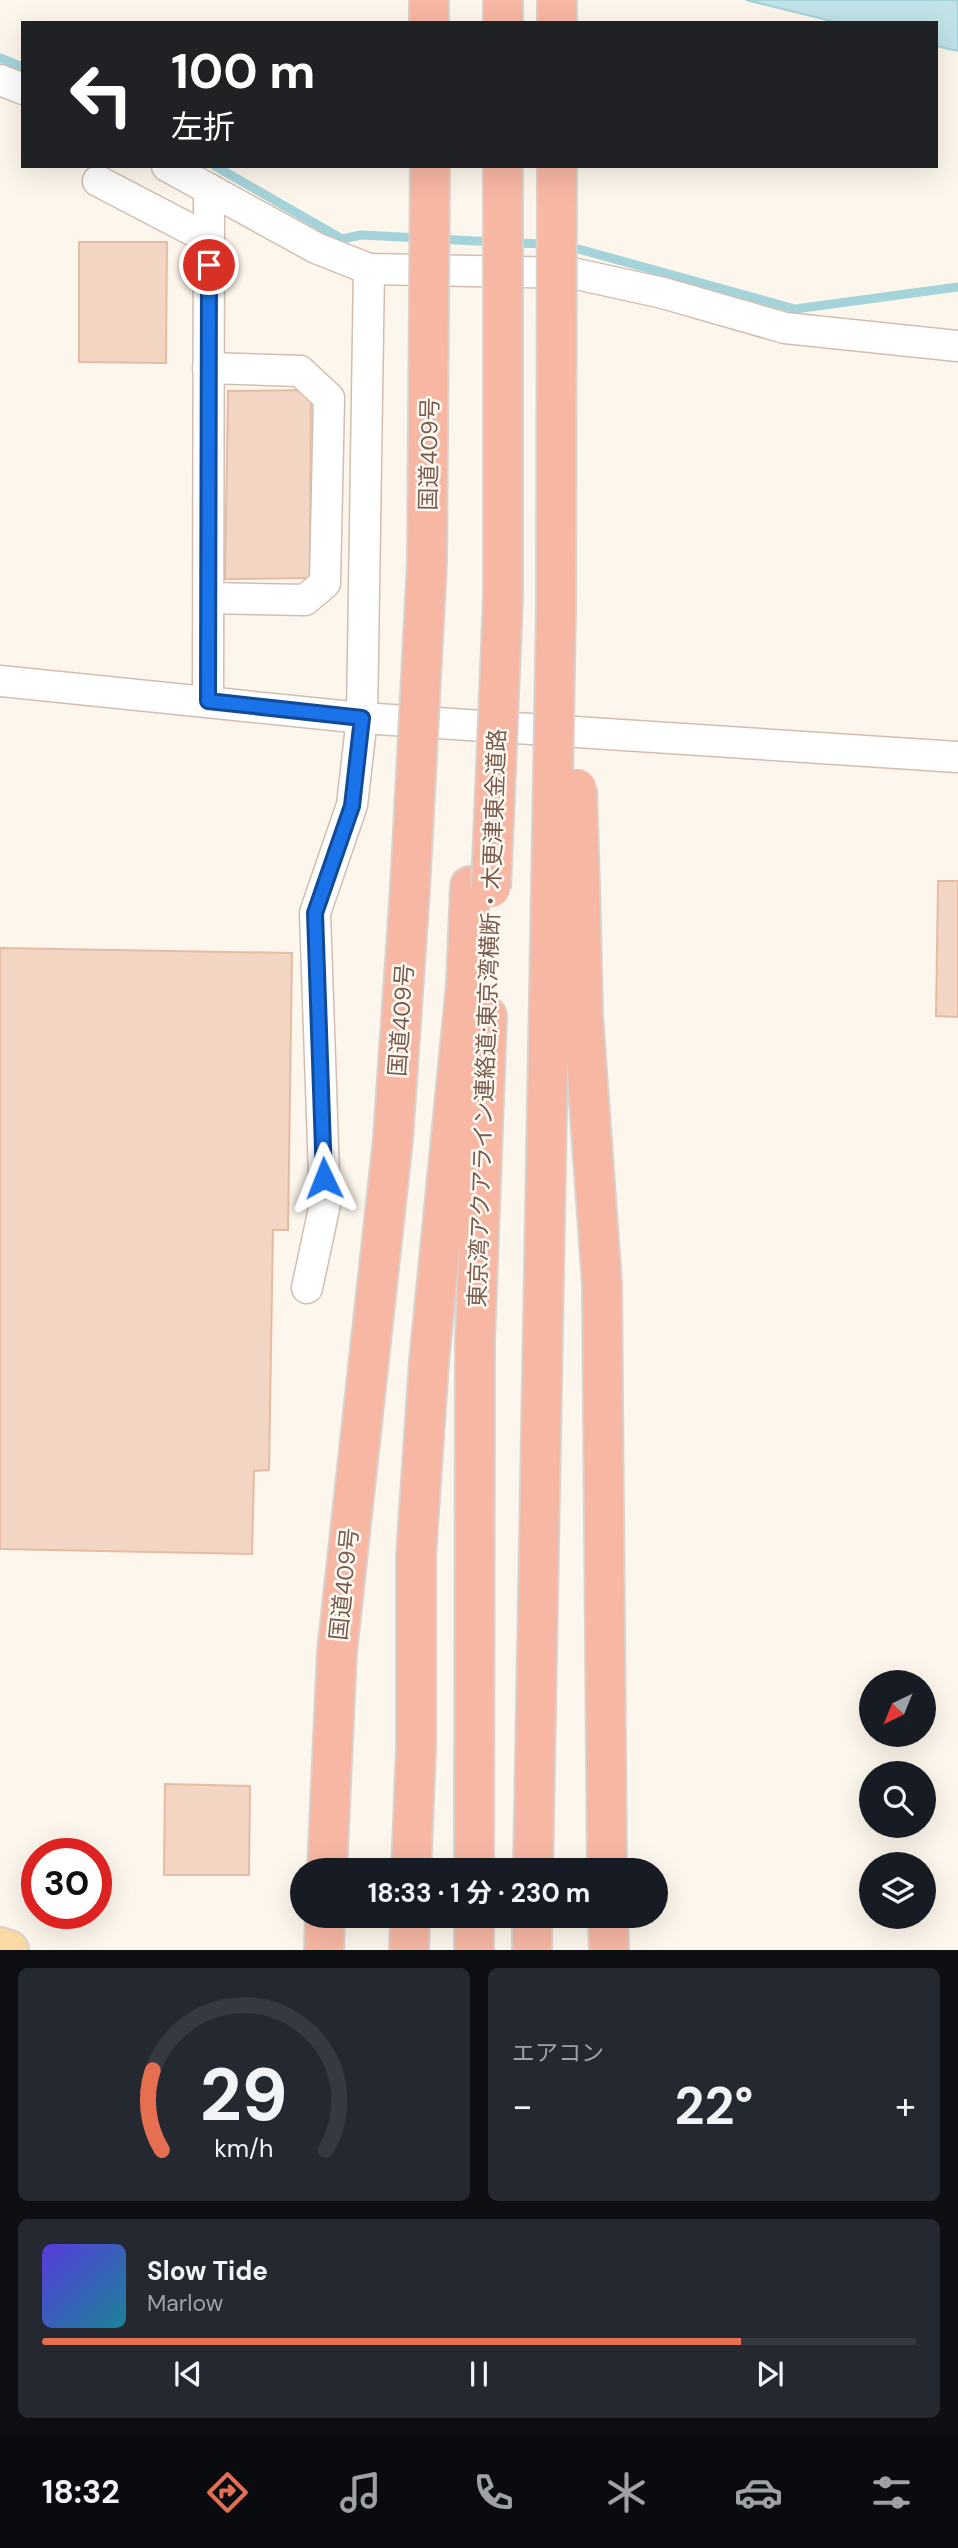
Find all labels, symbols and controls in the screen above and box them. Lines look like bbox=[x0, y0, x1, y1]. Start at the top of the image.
text: 100 m bbox=[171, 39, 315, 103]
icon: left bbox=[56, 49, 147, 140]
text: 左折 bbox=[171, 106, 235, 148]
pin bbox=[179, 235, 239, 295]
icon: arrive bbox=[190, 246, 228, 284]
street label: 国道409号 bbox=[413, 397, 445, 511]
street label: 東京湾アクアライン連絡道;東京湾横断・木更津東金道路 bbox=[462, 728, 512, 1308]
street label: 国道409号 bbox=[382, 963, 420, 1077]
position arrow bbox=[287, 1141, 361, 1215]
street label: 国道409号 bbox=[323, 1526, 365, 1642]
north arrow bbox=[859, 1670, 936, 1746]
map controls bbox=[859, 1670, 936, 1929]
button: search bbox=[859, 1761, 936, 1838]
speed limit sign: 30 bbox=[21, 1838, 112, 1929]
button: layers bbox=[859, 1852, 936, 1929]
text: 18:33 · 1 分 · 230 m bbox=[368, 1876, 590, 1910]
text: エアコン bbox=[512, 2038, 604, 2068]
text: 29 bbox=[200, 2049, 288, 2144]
text: 22° bbox=[675, 2072, 753, 2140]
text: − bbox=[512, 2081, 533, 2131]
text: + bbox=[895, 2081, 916, 2131]
text: km/h bbox=[214, 2132, 274, 2165]
text: Slow Tide bbox=[147, 2254, 268, 2288]
text: Marlow bbox=[147, 2288, 223, 2318]
icon: previous bbox=[169, 2355, 207, 2393]
icon: pause bbox=[460, 2355, 498, 2393]
icon: next bbox=[751, 2355, 789, 2393]
icon: directions bbox=[203, 2468, 252, 2517]
icon: music bbox=[336, 2468, 385, 2517]
icon: phone bbox=[469, 2468, 518, 2517]
icon: climate bbox=[602, 2468, 651, 2517]
icon: car bbox=[734, 2468, 783, 2517]
icon: filters bbox=[867, 2468, 916, 2517]
text: 18:32 bbox=[42, 2471, 120, 2513]

